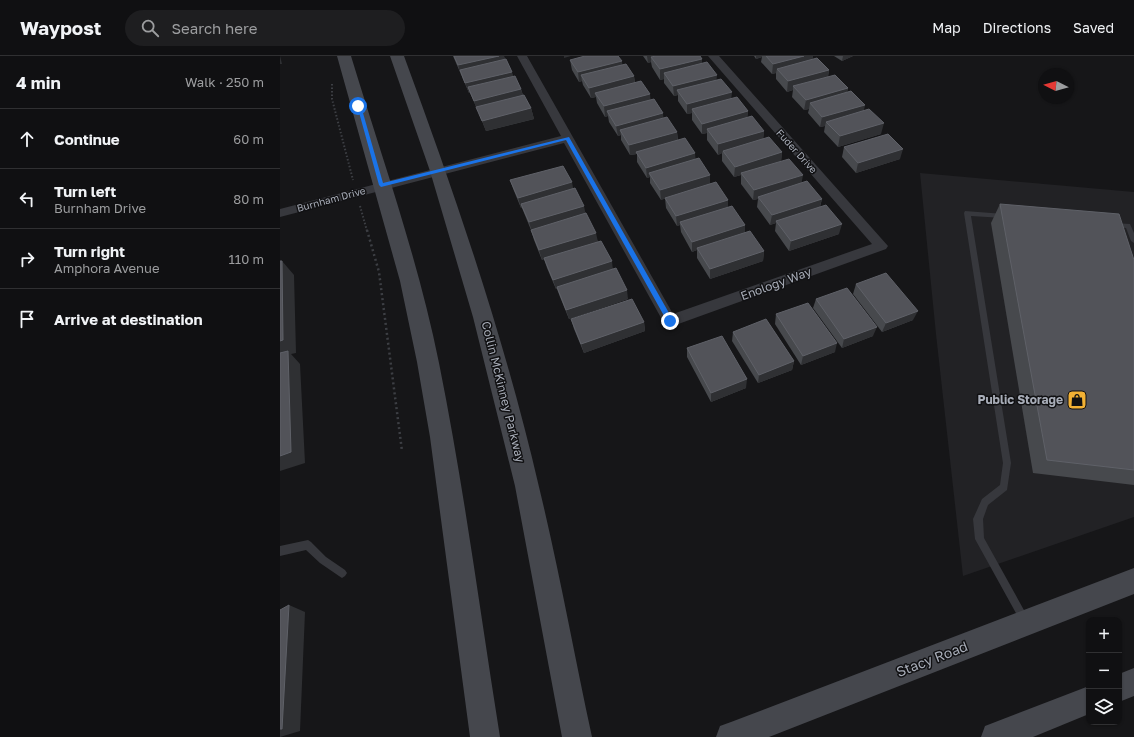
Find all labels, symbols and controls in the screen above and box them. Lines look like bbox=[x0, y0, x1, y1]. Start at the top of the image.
search box bbox=[125, 10, 405, 46]
text: Waypost bbox=[20, 16, 101, 39]
icon: search bbox=[139, 17, 161, 39]
text: Search here bbox=[171, 19, 257, 37]
text: Map bbox=[932, 19, 961, 36]
text: Directions bbox=[983, 19, 1051, 36]
text: Saved bbox=[1073, 19, 1114, 36]
north arrow bbox=[1038, 68, 1074, 104]
text: 4 min bbox=[16, 72, 61, 93]
text: Walk · 250 m bbox=[185, 74, 264, 90]
route start bbox=[349, 97, 367, 115]
street label: Fuder Drive bbox=[774, 126, 820, 176]
icon: ahead bbox=[16, 128, 38, 150]
text: Continue bbox=[54, 130, 120, 148]
text: 60 m bbox=[233, 131, 264, 147]
text: Turn left bbox=[54, 182, 116, 200]
street label: Burnham Drive bbox=[295, 184, 367, 214]
icon: left bbox=[16, 188, 38, 210]
text: 80 m bbox=[233, 191, 264, 207]
text: Burnham Drive bbox=[54, 200, 146, 216]
text: Turn right bbox=[54, 242, 125, 260]
icon: right bbox=[16, 248, 38, 270]
text: 110 m bbox=[229, 251, 264, 267]
text: Amphora Avenue bbox=[54, 260, 159, 276]
street label: Enology Way bbox=[738, 264, 814, 303]
icon: arrive bbox=[16, 308, 38, 330]
text: Arrive at destination bbox=[54, 310, 203, 328]
route end bbox=[661, 312, 679, 330]
street label: Collin McKinney Parkway bbox=[479, 320, 528, 464]
shop icon: Public Storage bbox=[1066, 389, 1088, 411]
place label: Public Storage bbox=[977, 392, 1063, 407]
map controls bbox=[1086, 617, 1122, 725]
button: + bbox=[1086, 617, 1122, 653]
street label: Stacy Road bbox=[894, 637, 970, 680]
button: − bbox=[1086, 653, 1122, 689]
button: layers bbox=[1086, 689, 1122, 725]

